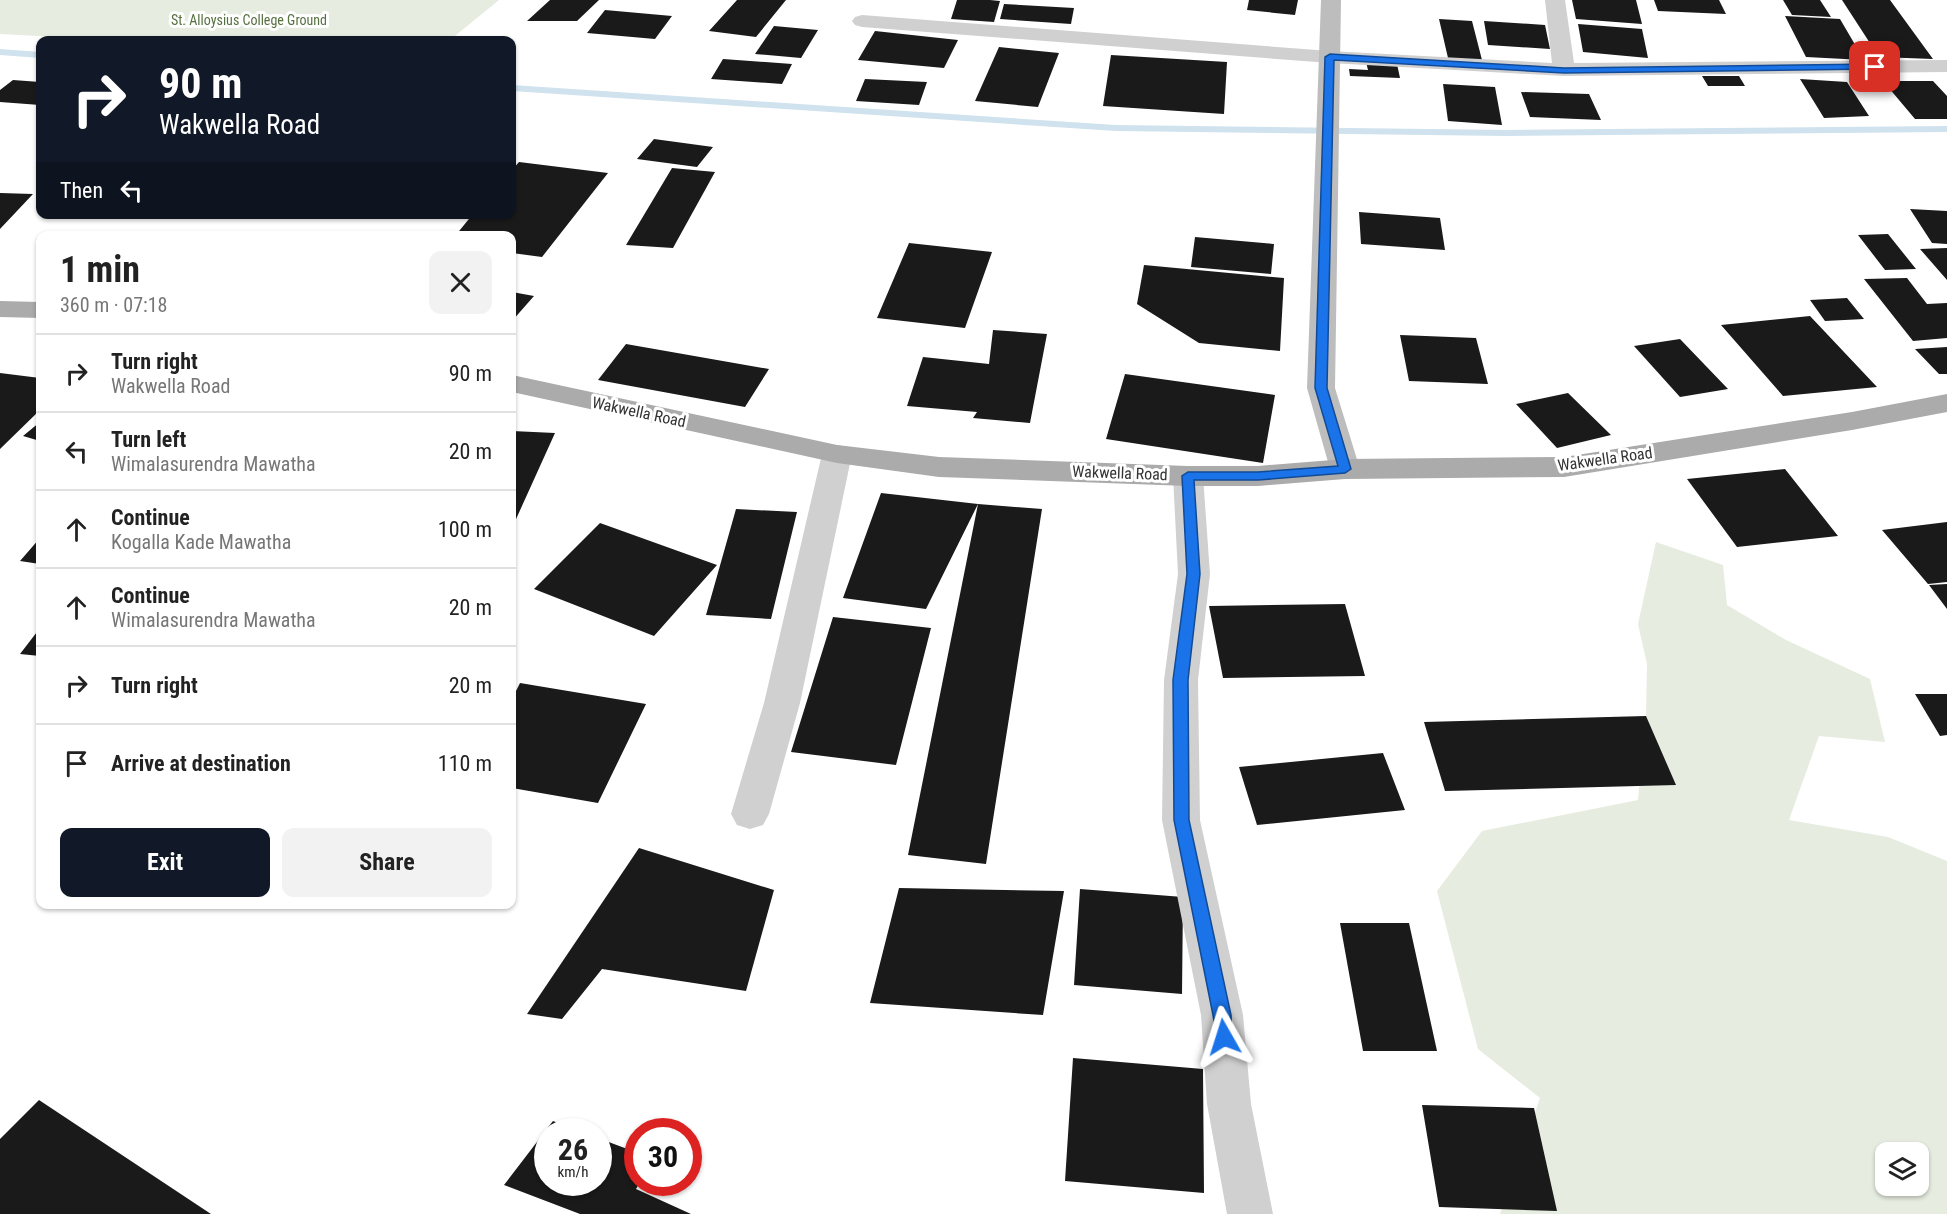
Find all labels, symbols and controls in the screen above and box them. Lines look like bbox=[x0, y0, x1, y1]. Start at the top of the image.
park label: St. Alloysius College Ground bbox=[171, 12, 327, 28]
pin bbox=[1849, 41, 1900, 92]
icon: arrive bbox=[1858, 50, 1891, 83]
text: 90 m bbox=[159, 59, 242, 108]
icon: right bbox=[60, 60, 138, 138]
text: Wakwella Road bbox=[159, 109, 320, 141]
icon: left bbox=[115, 174, 148, 207]
text: Then bbox=[60, 178, 103, 203]
text: 1 min bbox=[60, 249, 140, 291]
button: close bbox=[429, 251, 492, 314]
text: 360 m · 07:18 bbox=[60, 293, 167, 317]
text: Turn right bbox=[111, 349, 198, 374]
icon: right bbox=[60, 357, 93, 390]
text: 90 m bbox=[449, 361, 492, 386]
text: Wakwella Road bbox=[111, 374, 230, 398]
street label: Wakwella Road bbox=[590, 393, 688, 431]
text: Turn left bbox=[111, 427, 186, 452]
icon: left bbox=[60, 435, 93, 468]
text: 20 m bbox=[449, 439, 492, 464]
street label: Wakwella Road bbox=[1556, 443, 1654, 475]
text: Wimalasurendra Mawatha bbox=[111, 452, 316, 476]
street label: Wakwella Road bbox=[1072, 462, 1168, 484]
text: Continue bbox=[111, 505, 190, 530]
icon: ahead bbox=[60, 513, 93, 546]
text: 100 m bbox=[438, 517, 492, 542]
text: Kogalla Kade Mawatha bbox=[111, 530, 291, 554]
text: Continue bbox=[111, 583, 190, 608]
icon: ahead bbox=[60, 591, 93, 624]
text: 20 m bbox=[449, 595, 492, 620]
text: Wimalasurendra Mawatha bbox=[111, 608, 316, 632]
icon: right bbox=[60, 669, 93, 702]
text: Turn right bbox=[111, 673, 198, 698]
text: 20 m bbox=[449, 673, 492, 698]
icon: arrive bbox=[60, 747, 93, 780]
text: Arrive at destination bbox=[111, 751, 291, 776]
text: 110 m bbox=[438, 751, 492, 776]
button: Exit bbox=[60, 828, 270, 897]
button: Share bbox=[282, 828, 492, 897]
position arrow bbox=[1192, 1005, 1256, 1069]
speed limit sign: 30 bbox=[624, 1118, 702, 1196]
text: 26 bbox=[558, 1132, 588, 1167]
map controls bbox=[1875, 1142, 1929, 1196]
button: layers bbox=[1875, 1142, 1929, 1196]
text: km/h bbox=[558, 1163, 588, 1181]

